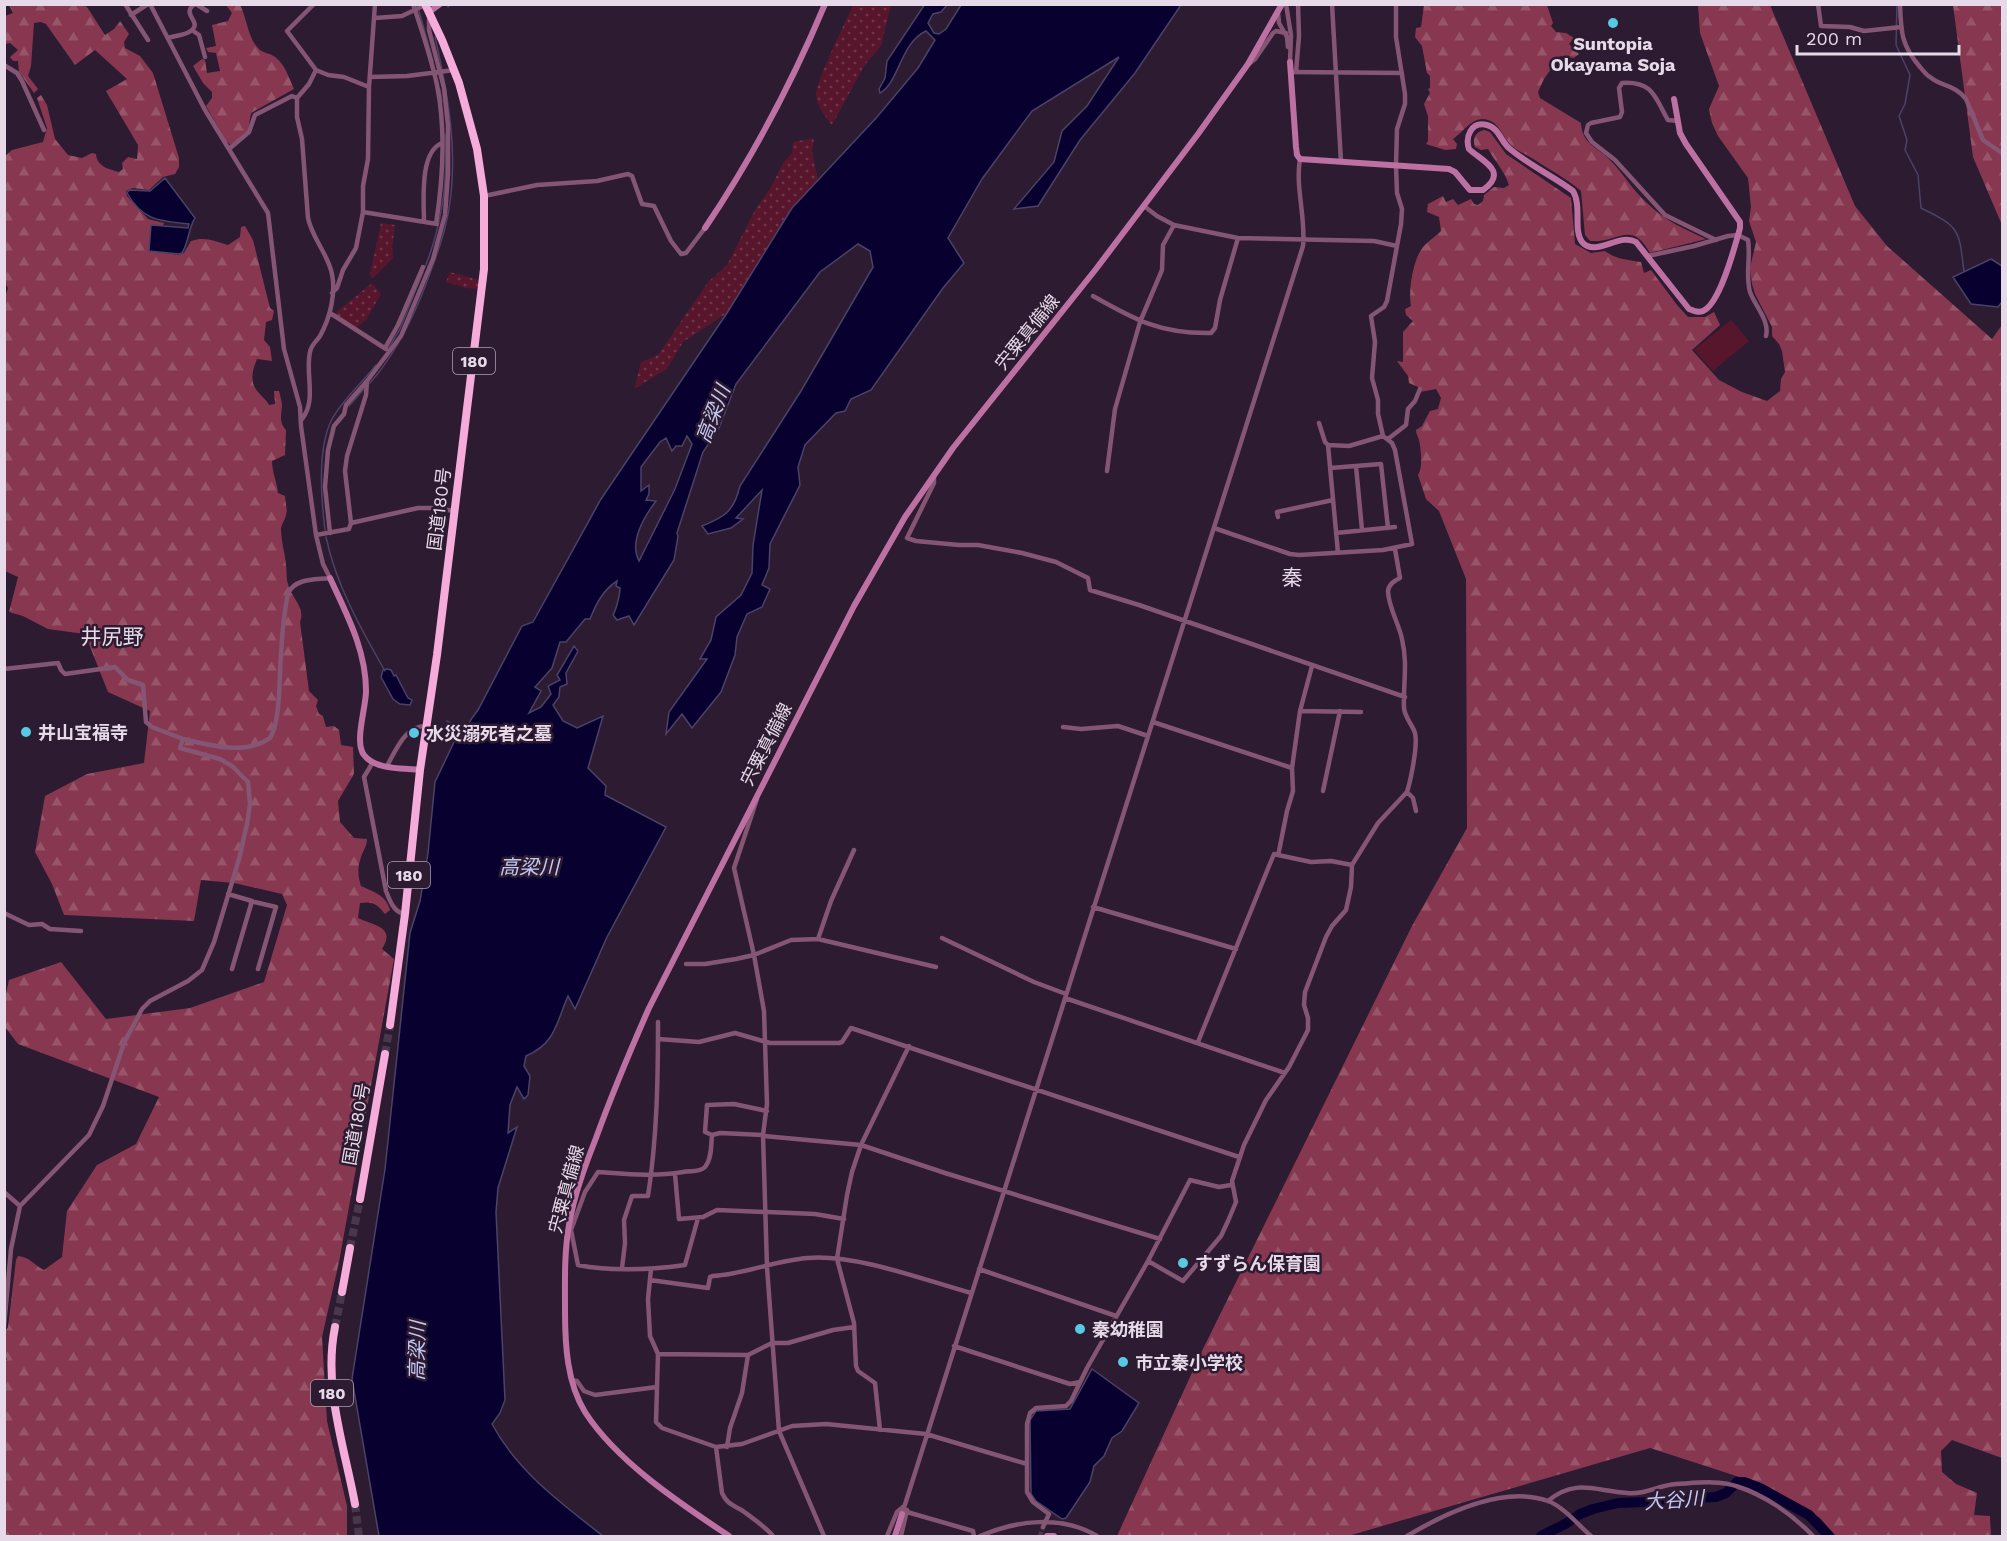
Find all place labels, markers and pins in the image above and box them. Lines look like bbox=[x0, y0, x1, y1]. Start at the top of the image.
marker: Suntopia Okayama Soja bbox=[1606, 16, 1620, 30]
place label: Suntopia Okayama Soja bbox=[1551, 33, 1676, 75]
place label: 井山宝福寺 bbox=[38, 722, 128, 743]
place label: 水災溺死者之墓 bbox=[426, 723, 552, 744]
marker: 井山宝福寺 bbox=[19, 725, 33, 739]
marker: 水災溺死者之墓 bbox=[407, 726, 421, 740]
place label: すずらん保育園 bbox=[1195, 1253, 1321, 1274]
marker: すずらん保育園 bbox=[1176, 1256, 1190, 1270]
place label: 秦幼稚園 bbox=[1092, 1319, 1164, 1340]
marker: 秦幼稚園 bbox=[1073, 1322, 1087, 1336]
place label: 市立秦小学校 bbox=[1135, 1352, 1243, 1373]
marker: 市立秦小学校 bbox=[1116, 1355, 1130, 1369]

